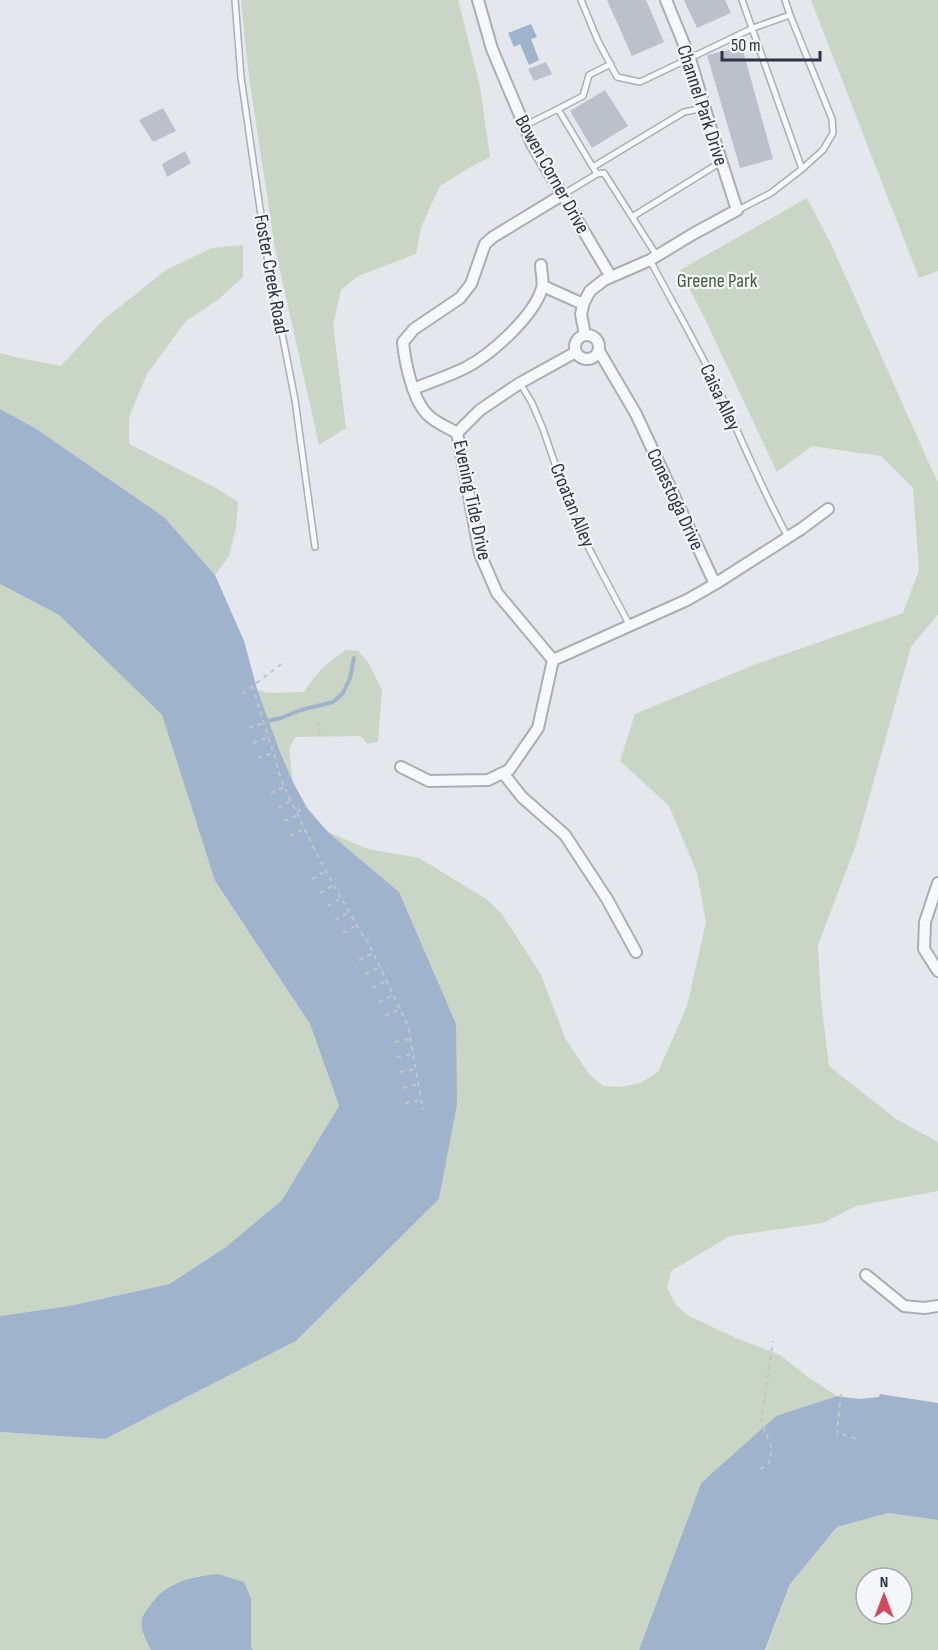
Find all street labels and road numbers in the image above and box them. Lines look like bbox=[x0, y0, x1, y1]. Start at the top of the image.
street label: Channel Park Drive bbox=[671, 42, 733, 169]
street label: Bowen Corner Drive bbox=[510, 111, 595, 238]
street label: Foster Creek Road bbox=[249, 213, 293, 336]
street label: Caisa Alley bbox=[694, 360, 746, 435]
street label: Evening Tide Drive bbox=[448, 438, 496, 562]
street label: Conestoga Drive bbox=[641, 445, 709, 554]
street label: Croatan Alley bbox=[544, 460, 600, 551]

